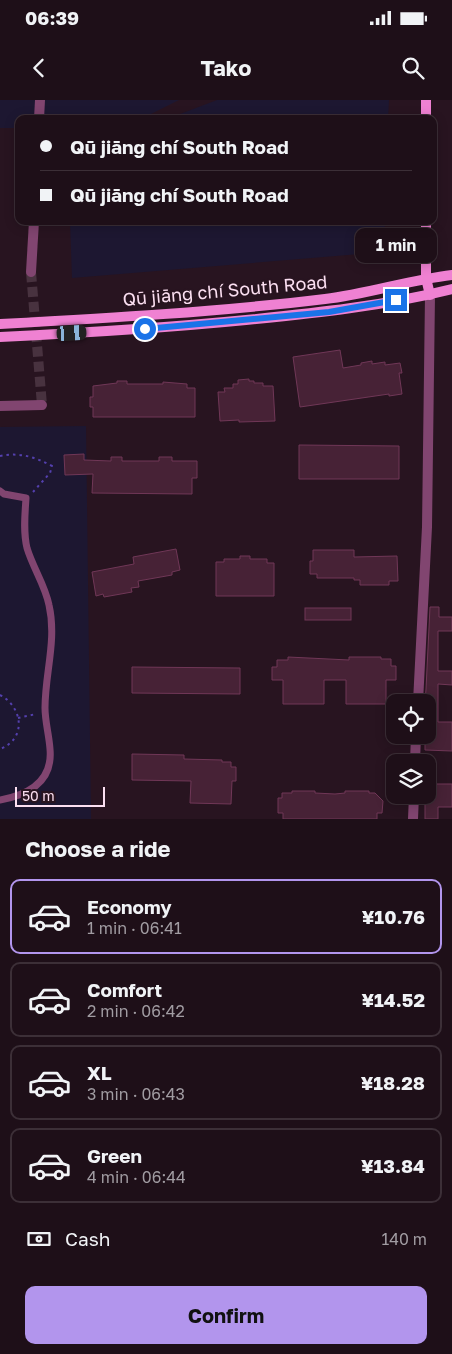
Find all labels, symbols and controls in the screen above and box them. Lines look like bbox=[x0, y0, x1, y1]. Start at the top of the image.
text: 06:39 bbox=[25, 6, 79, 29]
icon: back bbox=[25, 54, 53, 82]
text: Tako bbox=[201, 54, 251, 81]
icon: search bbox=[399, 54, 427, 82]
text: Qū jiāng chí South Road bbox=[70, 135, 289, 158]
text: Qū jiāng chí South Road bbox=[70, 183, 289, 206]
callout: 1 min bbox=[355, 228, 437, 262]
text: 1 min bbox=[376, 235, 416, 255]
street label: Qū jiāng chí South Road bbox=[122, 270, 328, 310]
route end bbox=[385, 289, 407, 311]
route start bbox=[134, 318, 156, 340]
car bbox=[56, 325, 87, 341]
map controls bbox=[386, 694, 436, 804]
button: locate bbox=[386, 694, 436, 744]
button: layers bbox=[386, 754, 436, 804]
scale bar bbox=[15, 784, 105, 807]
text: 50 m bbox=[22, 787, 55, 804]
text: Choose a ride bbox=[25, 835, 171, 862]
icon: car bbox=[27, 894, 72, 939]
text: Economy bbox=[87, 895, 172, 918]
text: ¥10.76 bbox=[362, 905, 425, 928]
text: 1 min · 06:41 bbox=[87, 918, 182, 938]
icon: car bbox=[27, 977, 72, 1022]
text: Comfort bbox=[87, 978, 162, 1001]
text: ¥14.52 bbox=[362, 988, 425, 1011]
text: 2 min · 06:42 bbox=[87, 1001, 185, 1021]
icon: car bbox=[27, 1060, 72, 1105]
text: XL bbox=[87, 1061, 112, 1084]
text: ¥18.28 bbox=[361, 1071, 425, 1094]
text: 3 min · 06:43 bbox=[87, 1084, 185, 1104]
icon: car bbox=[27, 1143, 72, 1188]
text: Green bbox=[87, 1144, 142, 1167]
text: ¥13.84 bbox=[361, 1154, 425, 1177]
text: 4 min · 06:44 bbox=[87, 1167, 186, 1187]
icon: cash bbox=[25, 1225, 53, 1253]
text: Cash bbox=[65, 1227, 110, 1250]
text: 140 m bbox=[381, 1229, 427, 1249]
button: Confirm bbox=[25, 1286, 427, 1344]

